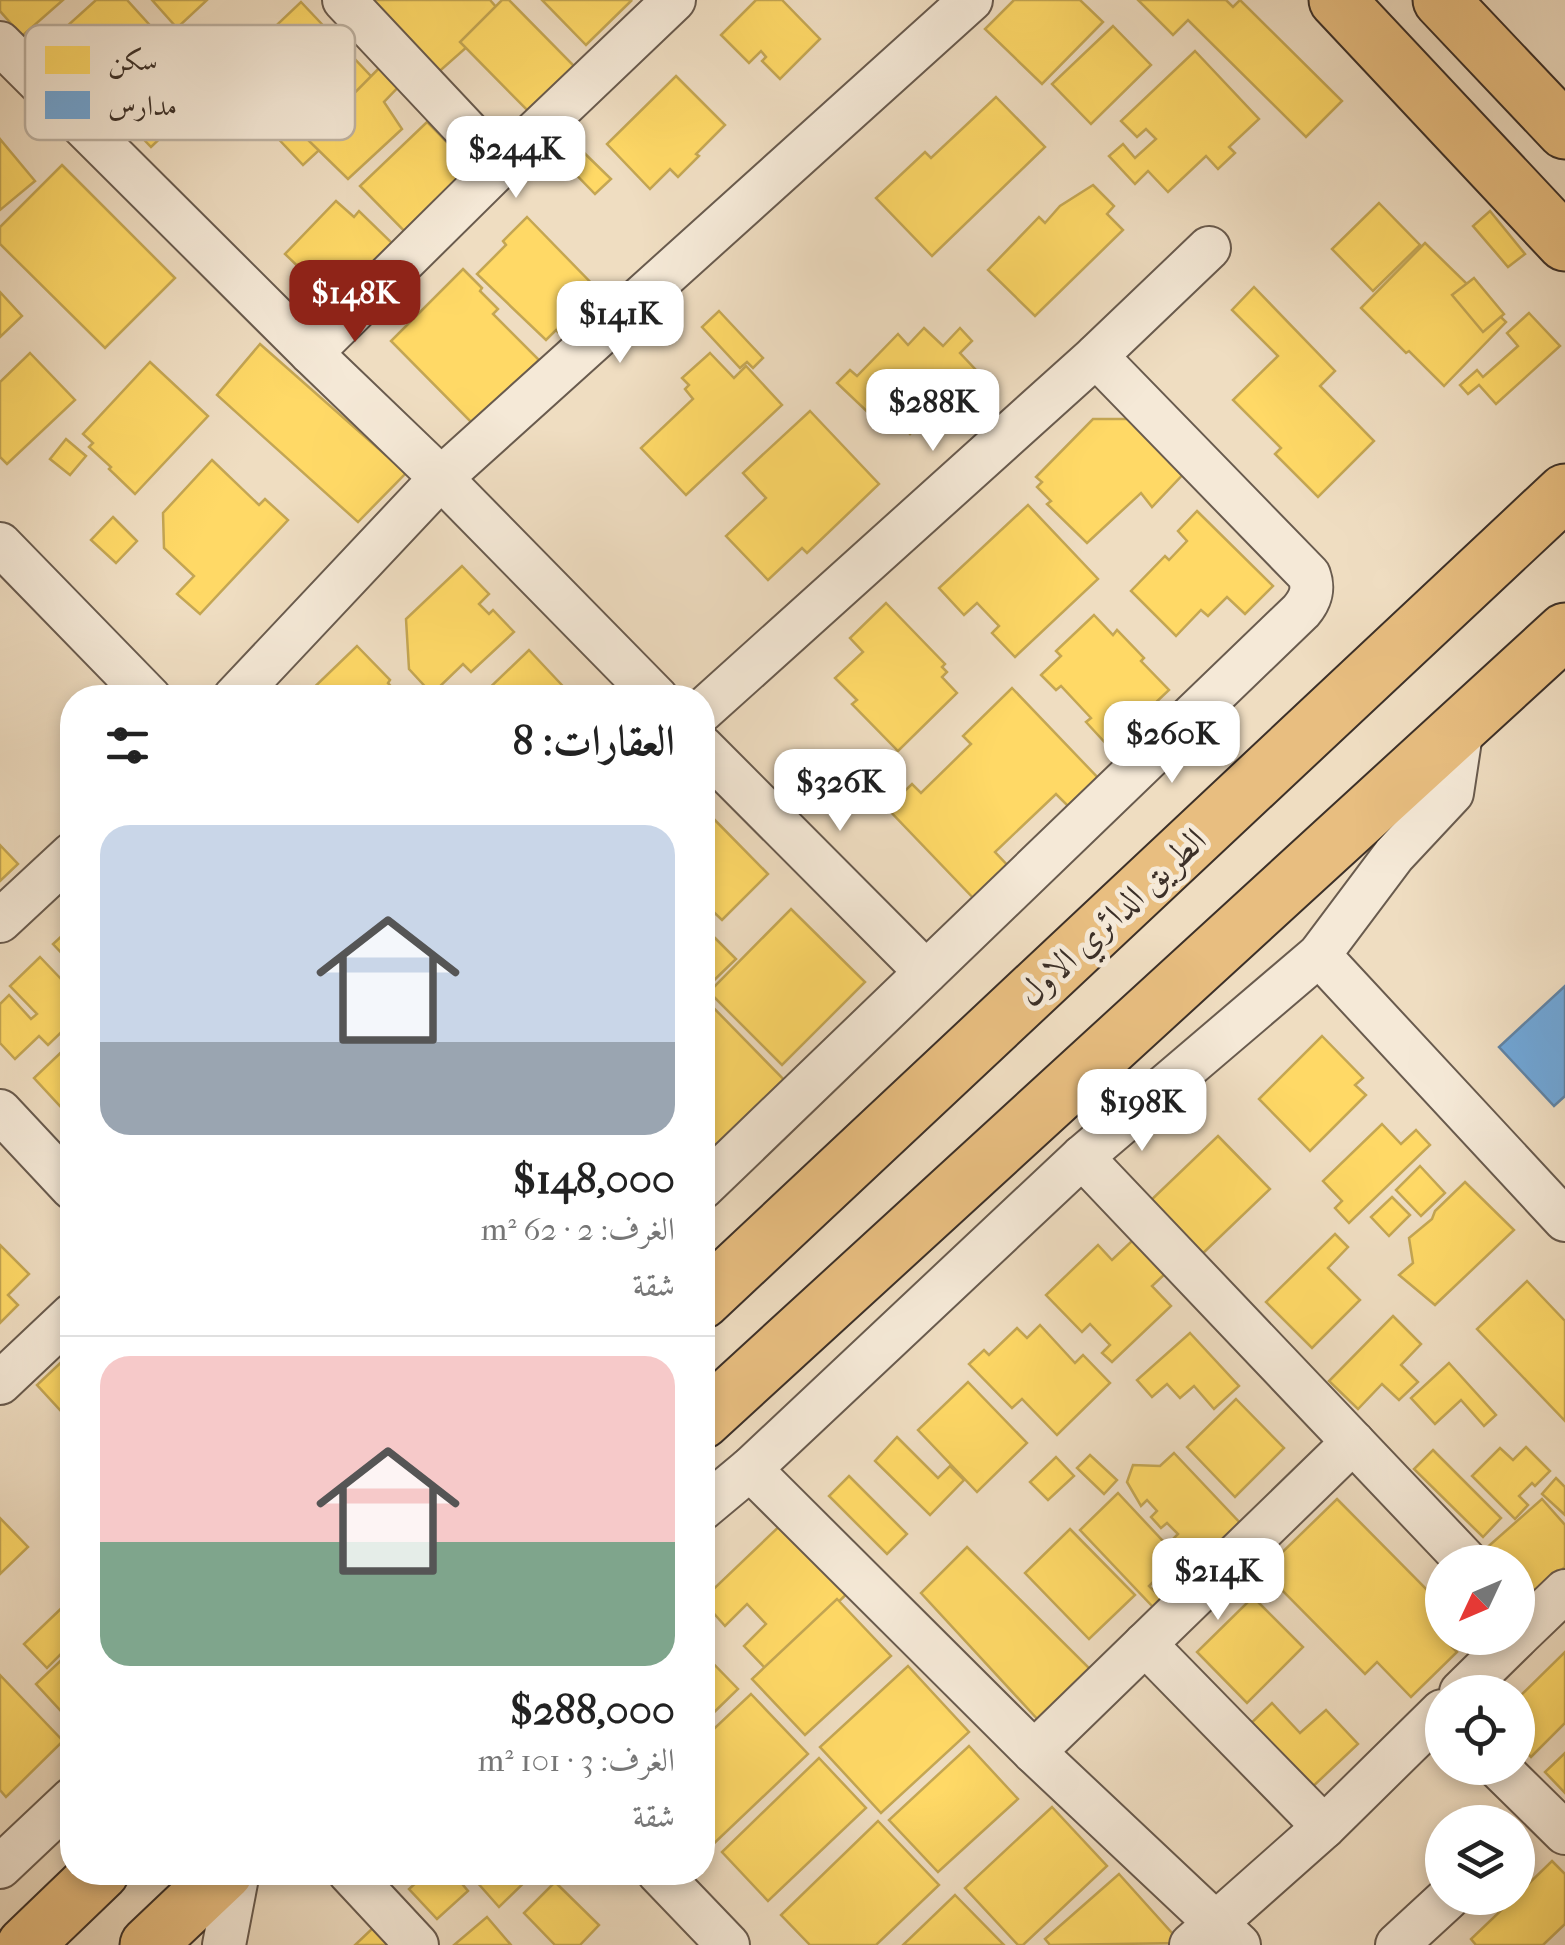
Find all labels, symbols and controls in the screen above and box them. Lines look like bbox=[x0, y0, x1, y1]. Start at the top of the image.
legend bbox=[25, 25, 355, 140]
text: سكن bbox=[108, 44, 158, 79]
text: مدارس bbox=[108, 89, 177, 122]
pin: $244K bbox=[446, 116, 586, 201]
text: $244K bbox=[468, 130, 564, 167]
pin: $148K bbox=[285, 260, 425, 345]
text: $148K bbox=[311, 274, 399, 311]
pin: $141K bbox=[550, 281, 690, 366]
text: $141K bbox=[579, 295, 661, 332]
pin: $288K bbox=[863, 369, 1003, 454]
text: $288K bbox=[888, 383, 978, 420]
pin: $260K bbox=[1102, 701, 1242, 786]
text: $260K bbox=[1126, 715, 1218, 752]
text: العقارات: 8 bbox=[513, 717, 675, 766]
icon: filters bbox=[100, 718, 155, 773]
pin: $326K bbox=[770, 749, 910, 834]
text: $326K bbox=[796, 763, 884, 800]
street label: الطريق الدائري الاول bbox=[1010, 820, 1219, 1020]
icon: home bbox=[298, 890, 478, 1070]
pin: $198K bbox=[1072, 1069, 1212, 1154]
text: $198K bbox=[1099, 1083, 1185, 1120]
text: $148,000 bbox=[513, 1155, 675, 1204]
text: الغرف: 2 · 62 m² bbox=[481, 1211, 675, 1248]
text: شقة bbox=[633, 1267, 675, 1304]
icon: home bbox=[298, 1421, 478, 1601]
pin: $214K bbox=[1148, 1538, 1288, 1623]
north arrow bbox=[1425, 1545, 1535, 1655]
map controls bbox=[1425, 1545, 1535, 1915]
text: $214K bbox=[1174, 1552, 1262, 1589]
button: locate bbox=[1425, 1675, 1535, 1785]
text: $288,000 bbox=[510, 1686, 675, 1735]
text: الغرف: 3 · 101 m² bbox=[478, 1742, 675, 1779]
text: شقة bbox=[633, 1798, 675, 1835]
button: layers bbox=[1425, 1805, 1535, 1915]

